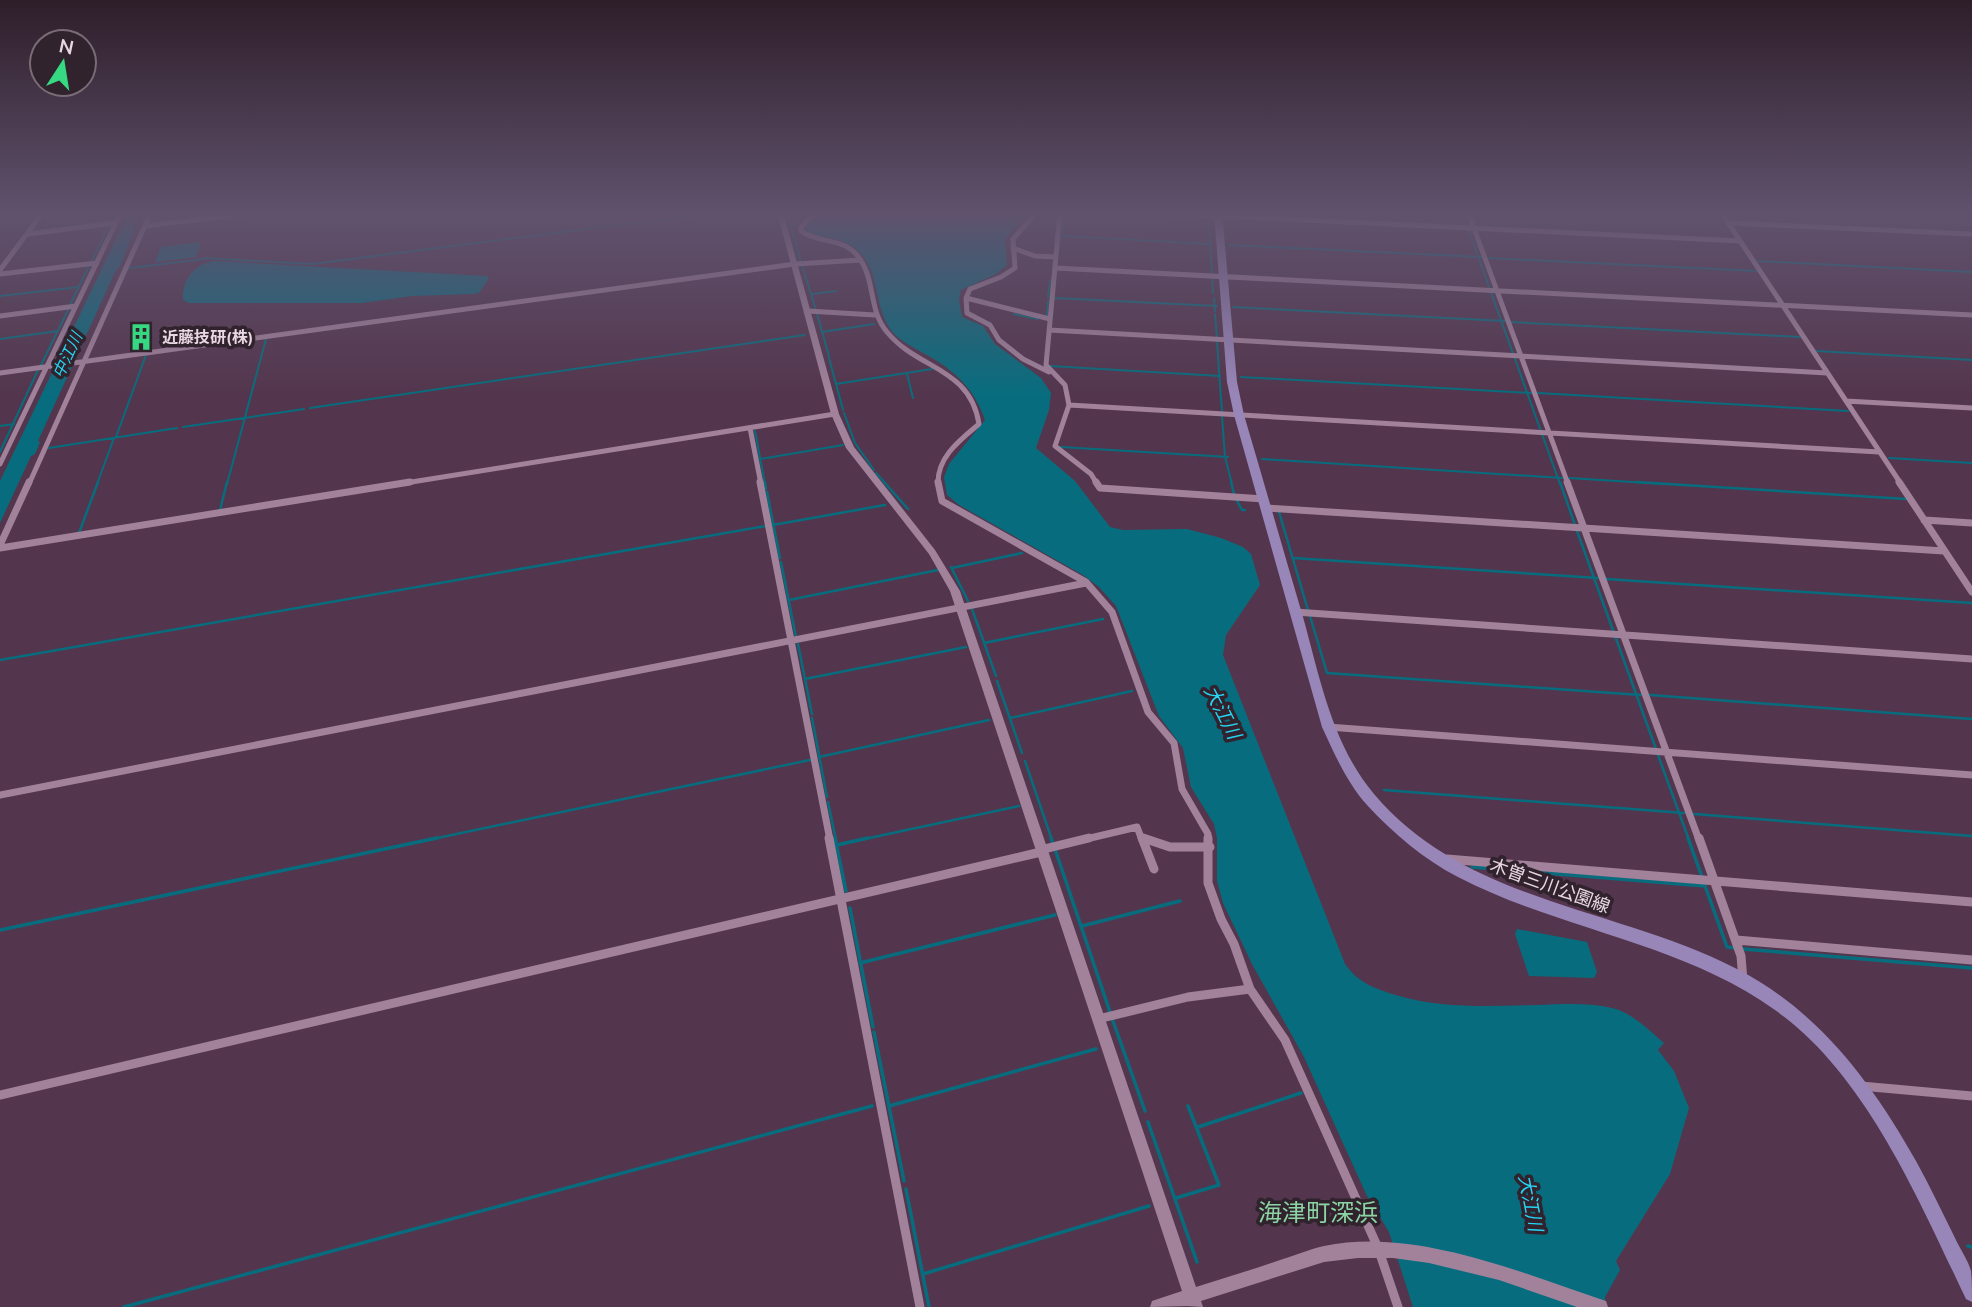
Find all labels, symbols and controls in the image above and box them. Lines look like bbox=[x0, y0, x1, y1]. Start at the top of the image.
north arrow bbox=[28, 28, 98, 98]
text: N bbox=[57, 33, 76, 60]
building icon: 近藤技研(株) bbox=[126, 322, 156, 352]
water label: 中江川 bbox=[48, 327, 87, 381]
place label: 近藤技研(株) bbox=[162, 327, 253, 347]
water label: 大江川 bbox=[1199, 681, 1248, 745]
street label: 木曽三川公園線 bbox=[1487, 853, 1613, 918]
water label: 大江川 bbox=[1514, 1173, 1549, 1235]
district label: 海津町深浜 bbox=[1258, 1197, 1378, 1227]

